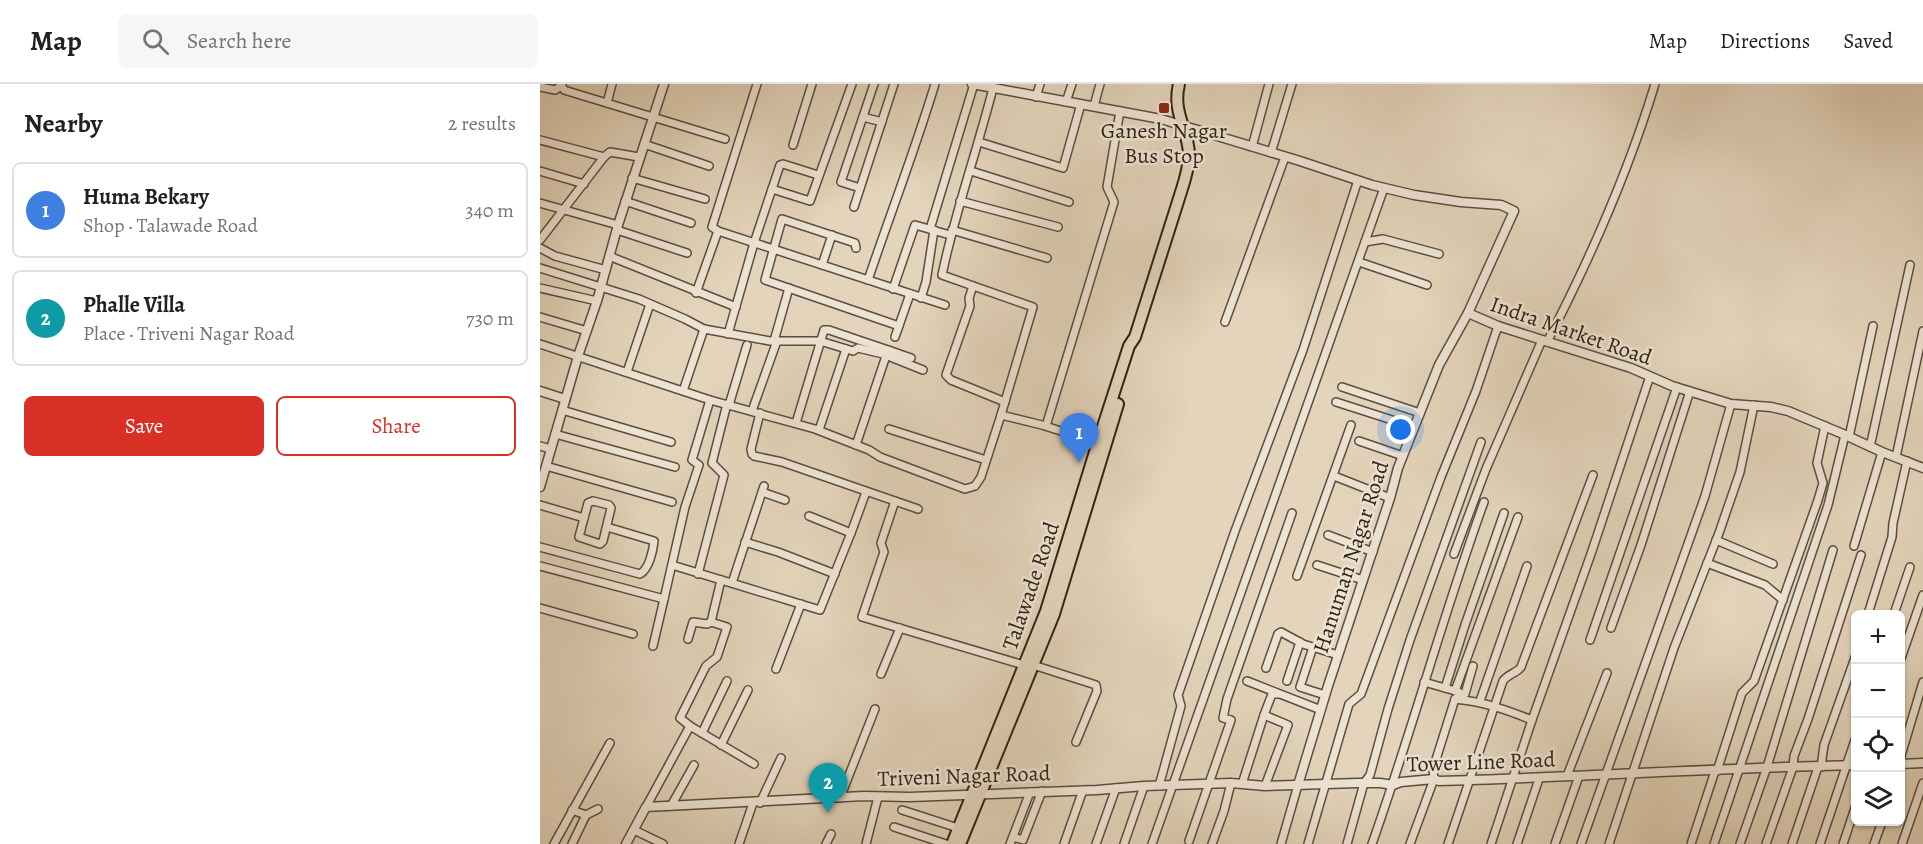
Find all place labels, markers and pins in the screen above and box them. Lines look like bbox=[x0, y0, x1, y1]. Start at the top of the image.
marker: Ganesh Nagar Bus Stop bbox=[1157, 101, 1171, 115]
place label: Ganesh Nagar Bus Stop bbox=[1101, 116, 1227, 171]
pin: 1 bbox=[1060, 414, 1098, 463]
pin: 2 bbox=[808, 764, 848, 813]

